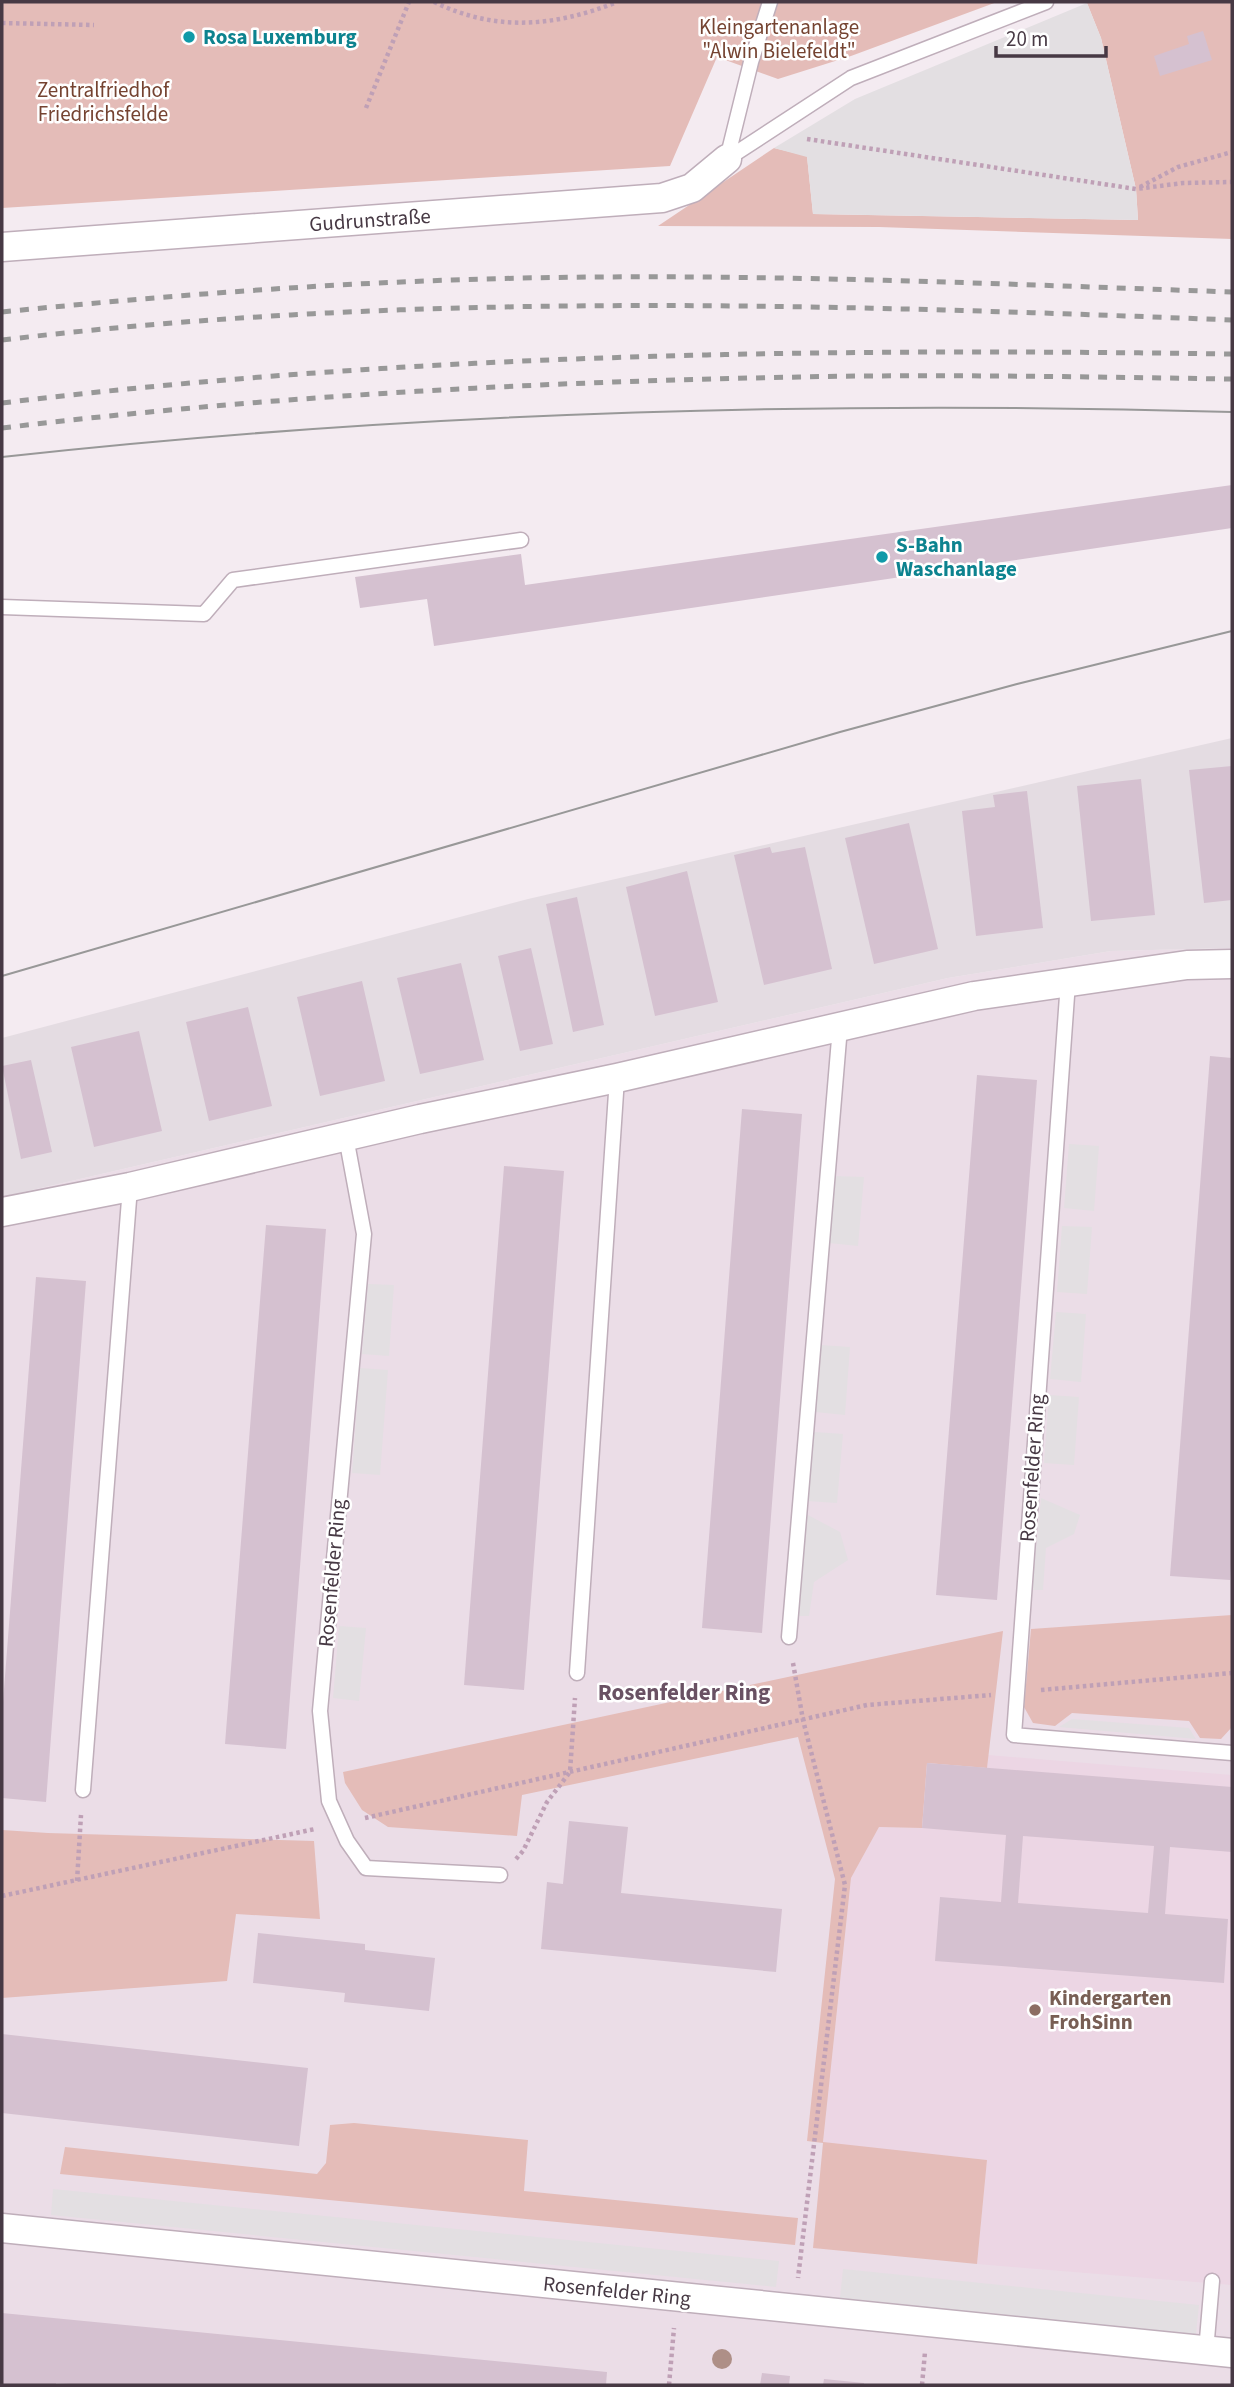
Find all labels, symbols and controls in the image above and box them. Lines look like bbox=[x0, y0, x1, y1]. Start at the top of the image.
park label: Kleingartenanlage "Alwin Bielefeldt" bbox=[699, 12, 859, 66]
scale bar bbox=[996, 14, 1106, 58]
place label: Rosa Luxemburg bbox=[203, 22, 357, 52]
text: 20 m bbox=[1006, 24, 1048, 54]
marker: Rosa Luxemburg bbox=[181, 29, 197, 45]
park label: Zentralfriedhof Friedrichsfelde bbox=[37, 75, 170, 129]
street label: Gudrunstraße bbox=[308, 201, 432, 239]
place label: S-Bahn Waschanlage bbox=[896, 530, 1017, 584]
marker: S-Bahn Waschanlage bbox=[874, 549, 890, 565]
street label: Rosenfelder Ring bbox=[1012, 1393, 1052, 1543]
street label: Rosenfelder Ring bbox=[311, 1497, 353, 1648]
district label: Rosenfelder Ring bbox=[598, 1676, 770, 1709]
place label: Kindergarten FrohSinn bbox=[1049, 1983, 1172, 2037]
marker: Kindergarten FrohSinn bbox=[1027, 2002, 1043, 2018]
street label: Rosenfelder Ring bbox=[542, 2268, 693, 2314]

